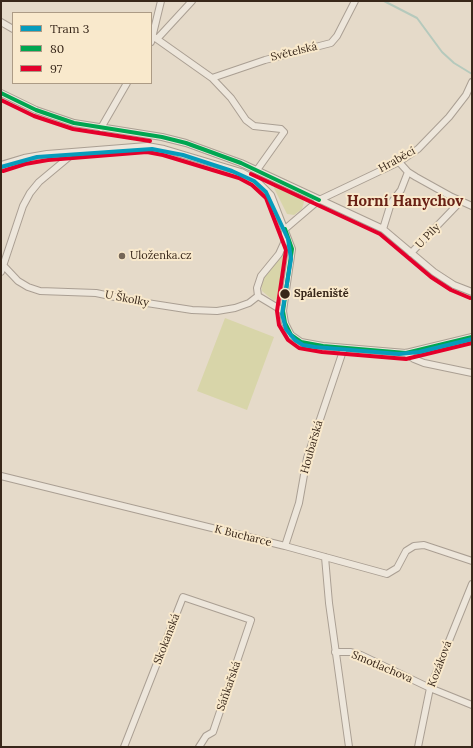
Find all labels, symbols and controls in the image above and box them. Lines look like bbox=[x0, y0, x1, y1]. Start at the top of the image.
legend bbox=[12, 12, 152, 84]
text: Tram 3 bbox=[50, 21, 89, 36]
street label: Světelská bbox=[269, 40, 319, 64]
text: 80 bbox=[50, 41, 64, 56]
text: 97 bbox=[50, 61, 62, 76]
street label: Hraběcí bbox=[376, 145, 418, 175]
district label: Horní Hanychov bbox=[347, 193, 463, 211]
street label: U Pily bbox=[413, 221, 443, 251]
place label: Uloženka.cz bbox=[130, 249, 192, 263]
marker: Uloženka.cz bbox=[117, 251, 127, 261]
marker: Spáleniště bbox=[278, 287, 292, 301]
place label: Spáleniště bbox=[294, 287, 349, 301]
street label: U Školky bbox=[104, 288, 150, 310]
street label: Houbařská bbox=[298, 419, 326, 475]
street label: K Bucharce bbox=[213, 523, 273, 549]
street label: Skokanská bbox=[151, 612, 183, 666]
street label: Kozáková bbox=[425, 639, 455, 689]
street label: Smotlachova bbox=[349, 648, 415, 686]
street label: Sáňkařská bbox=[214, 659, 244, 713]

